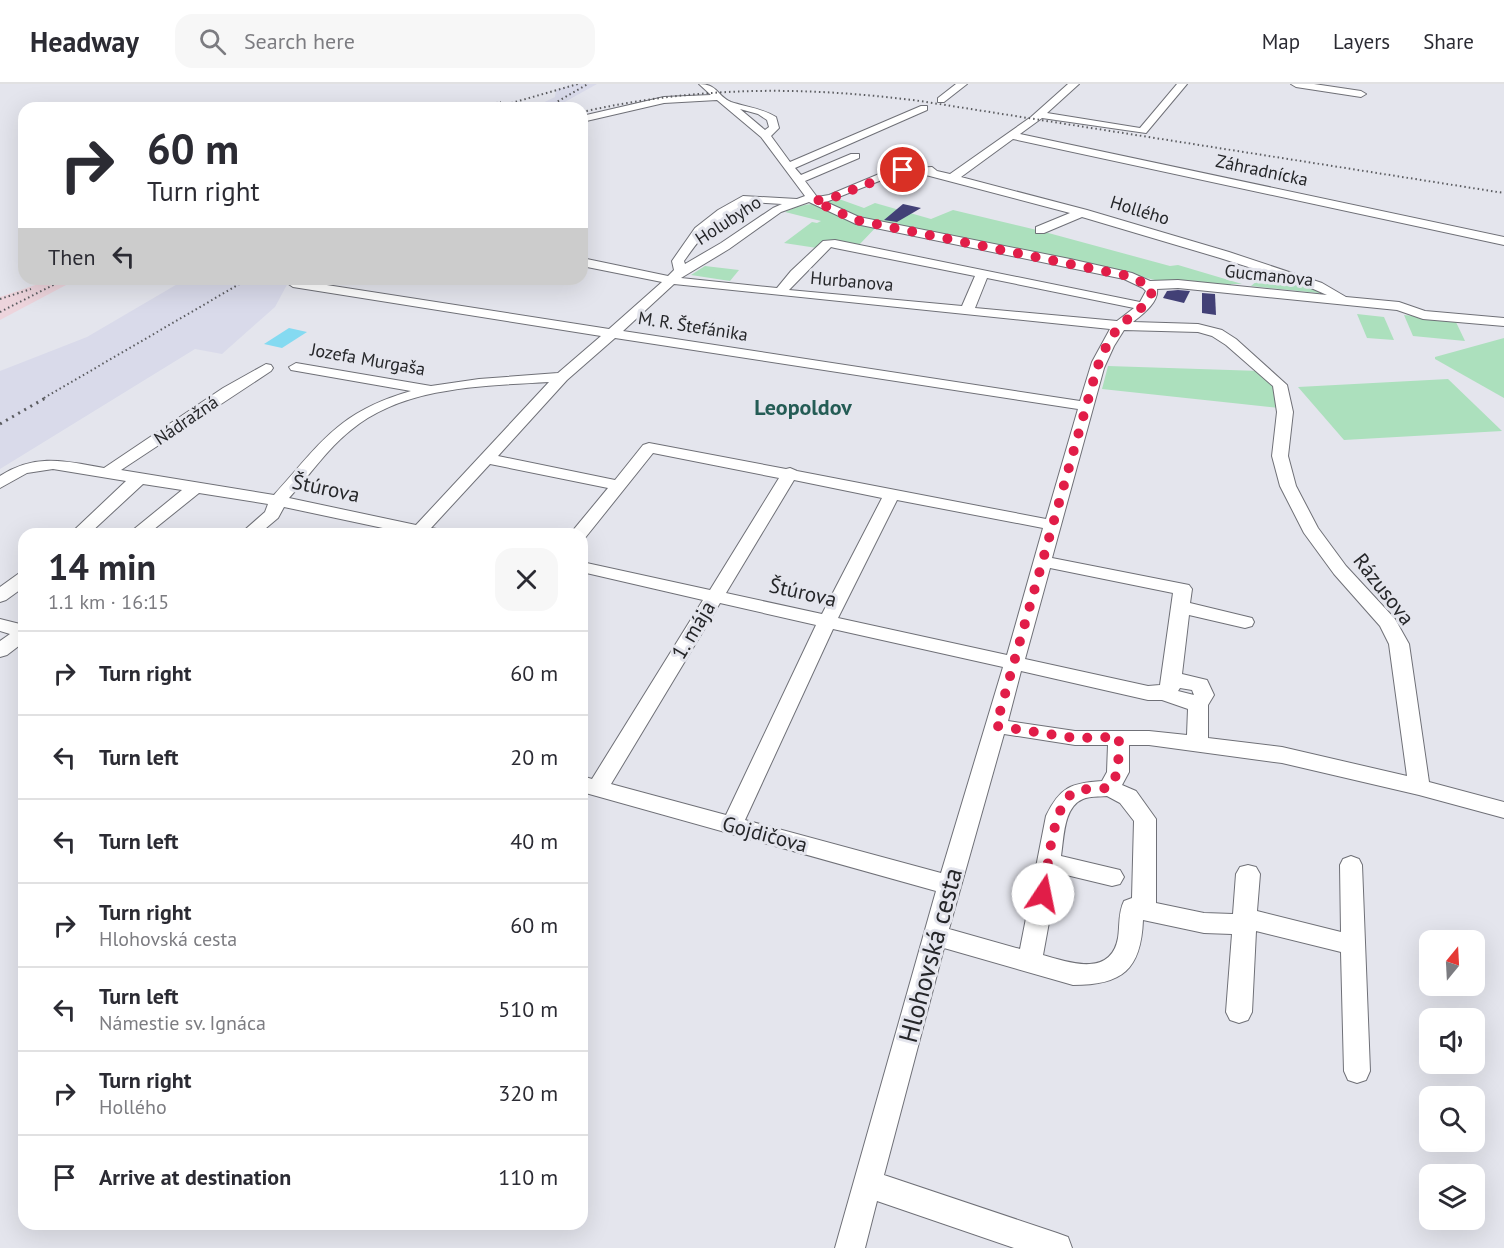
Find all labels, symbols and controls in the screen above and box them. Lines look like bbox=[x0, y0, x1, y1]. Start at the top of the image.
search box bbox=[175, 14, 595, 68]
text: Headway bbox=[30, 23, 139, 60]
icon: search bbox=[196, 25, 229, 58]
text: Search here bbox=[244, 27, 355, 55]
text: Map bbox=[1262, 28, 1300, 55]
text: Layers bbox=[1333, 28, 1390, 55]
text: Share bbox=[1423, 28, 1474, 55]
text: 60 m bbox=[147, 121, 239, 176]
icon: right bbox=[48, 126, 126, 204]
pin bbox=[877, 144, 928, 195]
street label: Záhradnícka bbox=[1214, 149, 1310, 191]
icon: arrive bbox=[886, 153, 919, 186]
text: Turn right bbox=[147, 174, 260, 208]
street label: Holubyho bbox=[691, 190, 765, 250]
street label: Hollého bbox=[1108, 190, 1172, 230]
icon: left bbox=[107, 240, 140, 273]
text: Then bbox=[48, 243, 95, 271]
street label: Gucmanova bbox=[1223, 259, 1315, 291]
street label: Hurbanova bbox=[809, 266, 895, 296]
street label: M. R. Štefánika bbox=[636, 306, 750, 346]
street label: Jozefa Murgaša bbox=[308, 337, 427, 380]
street label: Nádražná bbox=[149, 390, 223, 450]
district label: Leopoldov bbox=[754, 393, 852, 421]
street label: Štúrova bbox=[290, 468, 362, 508]
text: 14 min bbox=[48, 543, 156, 590]
button: close bbox=[495, 548, 558, 611]
street label: Rázusova bbox=[1348, 548, 1420, 630]
street label: Štúrova bbox=[767, 571, 839, 613]
text: 1.1 km · 16:15 bbox=[48, 589, 169, 615]
street label: 1. mája bbox=[665, 596, 721, 664]
icon: right bbox=[48, 657, 81, 690]
text: Turn right bbox=[99, 659, 191, 687]
text: 60 m bbox=[510, 659, 558, 687]
icon: left bbox=[48, 741, 81, 774]
text: Turn left bbox=[99, 743, 179, 771]
text: 20 m bbox=[510, 743, 558, 771]
street label: Gojdičova bbox=[719, 810, 811, 858]
icon: left bbox=[48, 825, 81, 858]
text: Turn left bbox=[99, 827, 179, 855]
text: 40 m bbox=[510, 827, 558, 855]
position arrow bbox=[1011, 862, 1075, 926]
street label: Hlohovská cesta bbox=[891, 864, 969, 1046]
text: Turn right bbox=[99, 898, 191, 926]
icon: right bbox=[48, 909, 81, 942]
text: 60 m bbox=[510, 911, 558, 939]
text: Hlohovská cesta bbox=[99, 926, 237, 952]
north arrow bbox=[1419, 930, 1485, 996]
map controls bbox=[1419, 930, 1485, 1230]
text: Turn left bbox=[99, 982, 179, 1010]
icon: left bbox=[48, 993, 81, 1026]
text: 510 m bbox=[498, 995, 558, 1023]
button: sound bbox=[1419, 1008, 1485, 1074]
text: Námestie sv. Ignáca bbox=[99, 1010, 266, 1036]
text: Turn right bbox=[99, 1066, 191, 1094]
icon: right bbox=[48, 1077, 81, 1110]
text: 320 m bbox=[498, 1079, 558, 1107]
button: search bbox=[1419, 1086, 1485, 1152]
text: Hollého bbox=[99, 1094, 167, 1120]
icon: arrive bbox=[48, 1161, 81, 1194]
text: Arrive at destination bbox=[99, 1163, 291, 1191]
text: 110 m bbox=[498, 1163, 558, 1191]
button: layers bbox=[1419, 1164, 1485, 1230]

